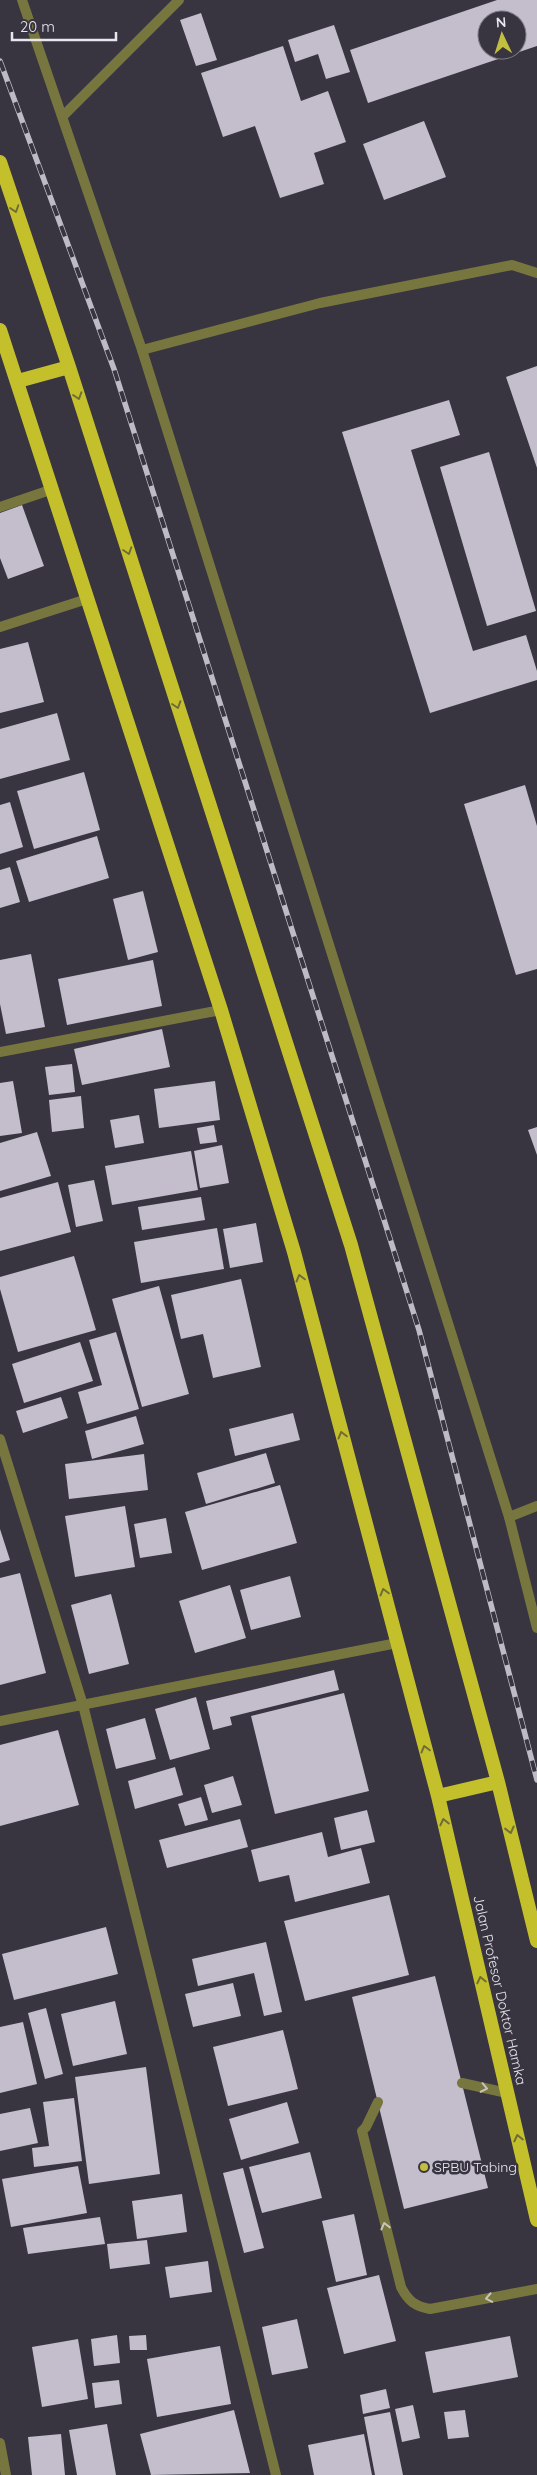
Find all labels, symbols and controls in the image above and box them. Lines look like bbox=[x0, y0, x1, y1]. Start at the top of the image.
scale bar bbox=[12, 10, 116, 42]
north arrow bbox=[477, 10, 527, 60]
text: N bbox=[495, 13, 507, 31]
text: 20 m bbox=[20, 17, 55, 36]
one-way arrow bbox=[10, 204, 20, 212]
one-way arrow bbox=[72, 391, 82, 400]
one-way arrow bbox=[122, 546, 132, 554]
one-way arrow bbox=[172, 701, 182, 709]
one-way arrow bbox=[296, 1274, 306, 1282]
one-way arrow bbox=[337, 1430, 348, 1439]
one-way arrow bbox=[379, 1588, 389, 1596]
one-way arrow bbox=[421, 1745, 431, 1754]
one-way arrow bbox=[439, 1817, 450, 1826]
one-way arrow bbox=[504, 1825, 515, 1834]
street label: Jalan Profesor Doktor Hamka bbox=[469, 1893, 531, 2087]
one-way arrow bbox=[476, 1975, 487, 1984]
one-way arrow bbox=[480, 2082, 489, 2093]
one-way arrow bbox=[513, 2134, 524, 2143]
place label: SPBU Tabing bbox=[434, 2158, 517, 2176]
marker: SPBU Tabing bbox=[418, 2161, 430, 2173]
one-way arrow bbox=[381, 2222, 391, 2230]
one-way arrow bbox=[485, 2293, 493, 2303]

